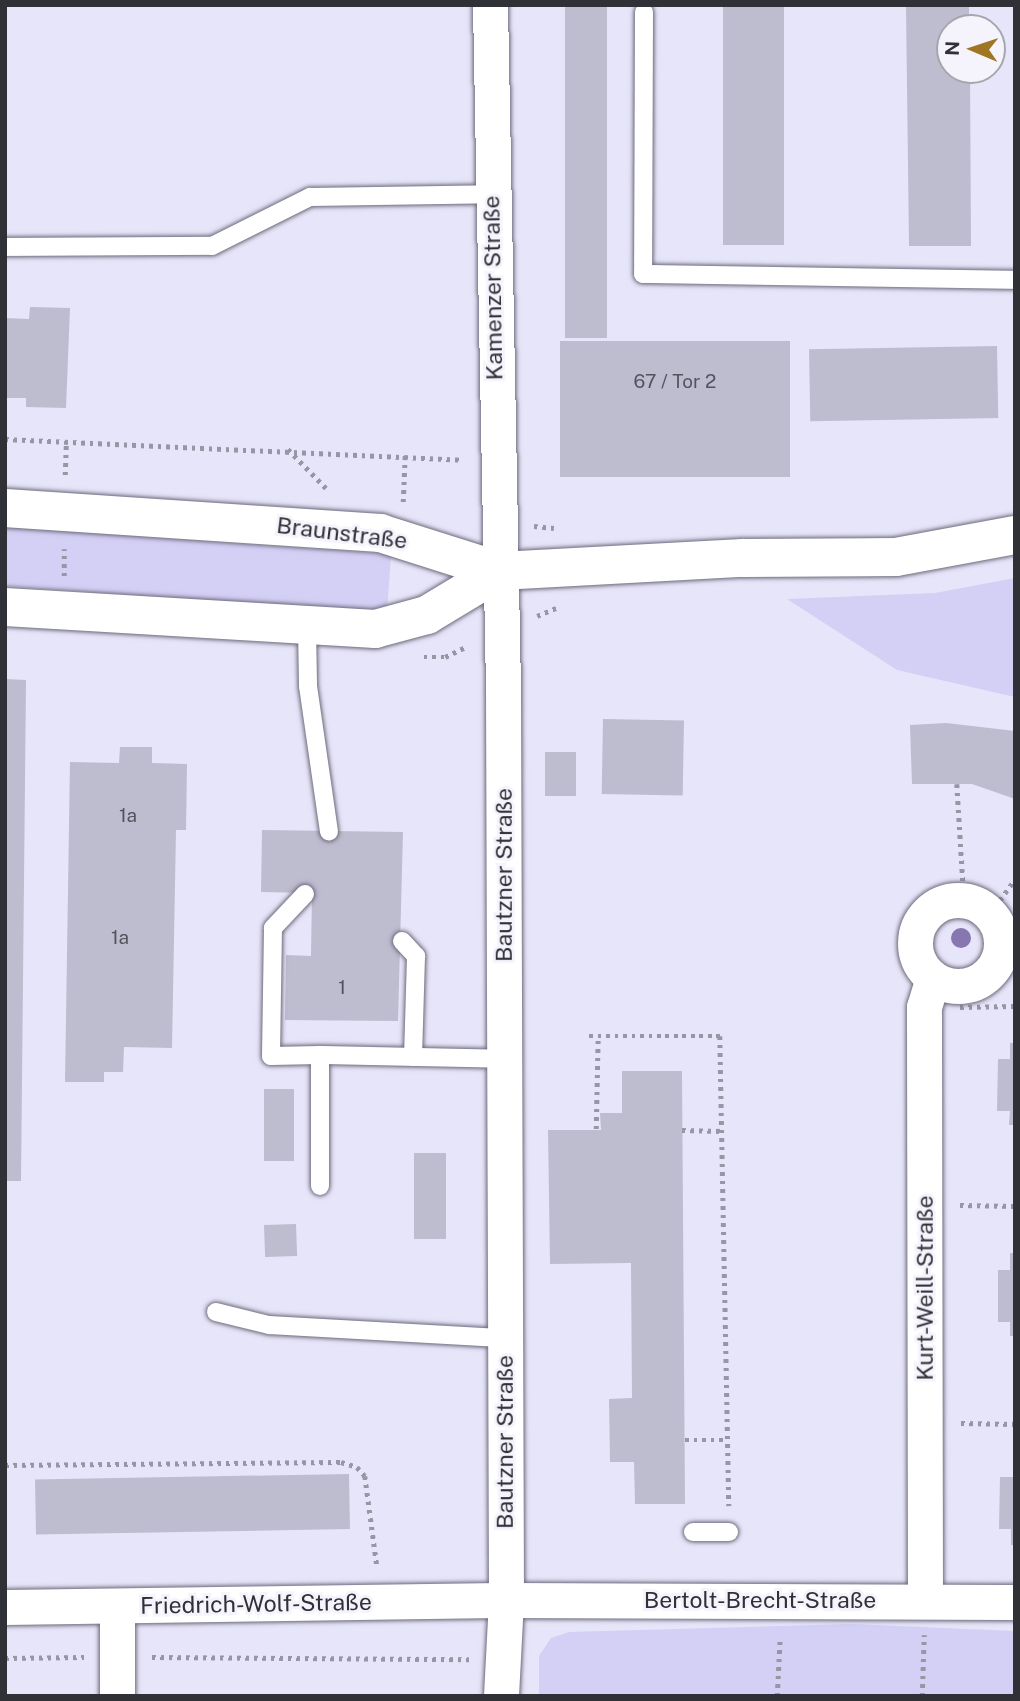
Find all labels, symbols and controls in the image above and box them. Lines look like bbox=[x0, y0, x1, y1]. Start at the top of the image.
north arrow bbox=[936, 14, 1006, 84]
text: N bbox=[941, 41, 963, 56]
street label: Kamenzer Straße bbox=[478, 195, 508, 381]
house number: 67 / Tor 2 bbox=[634, 371, 716, 393]
street label: Braunstraße bbox=[275, 511, 409, 555]
street label: Bautzner Straße bbox=[490, 788, 518, 962]
house number: 1a bbox=[119, 805, 137, 827]
house number: 1a bbox=[111, 927, 129, 949]
house number: 1 bbox=[338, 977, 346, 999]
street label: Kurt-Weill-Straße bbox=[911, 1195, 939, 1381]
street label: Bautzner Straße bbox=[491, 1355, 519, 1529]
street label: Bertolt-Brecht-Straße bbox=[644, 1586, 876, 1614]
street label: Friedrich-Wolf-Straße bbox=[140, 1588, 372, 1620]

